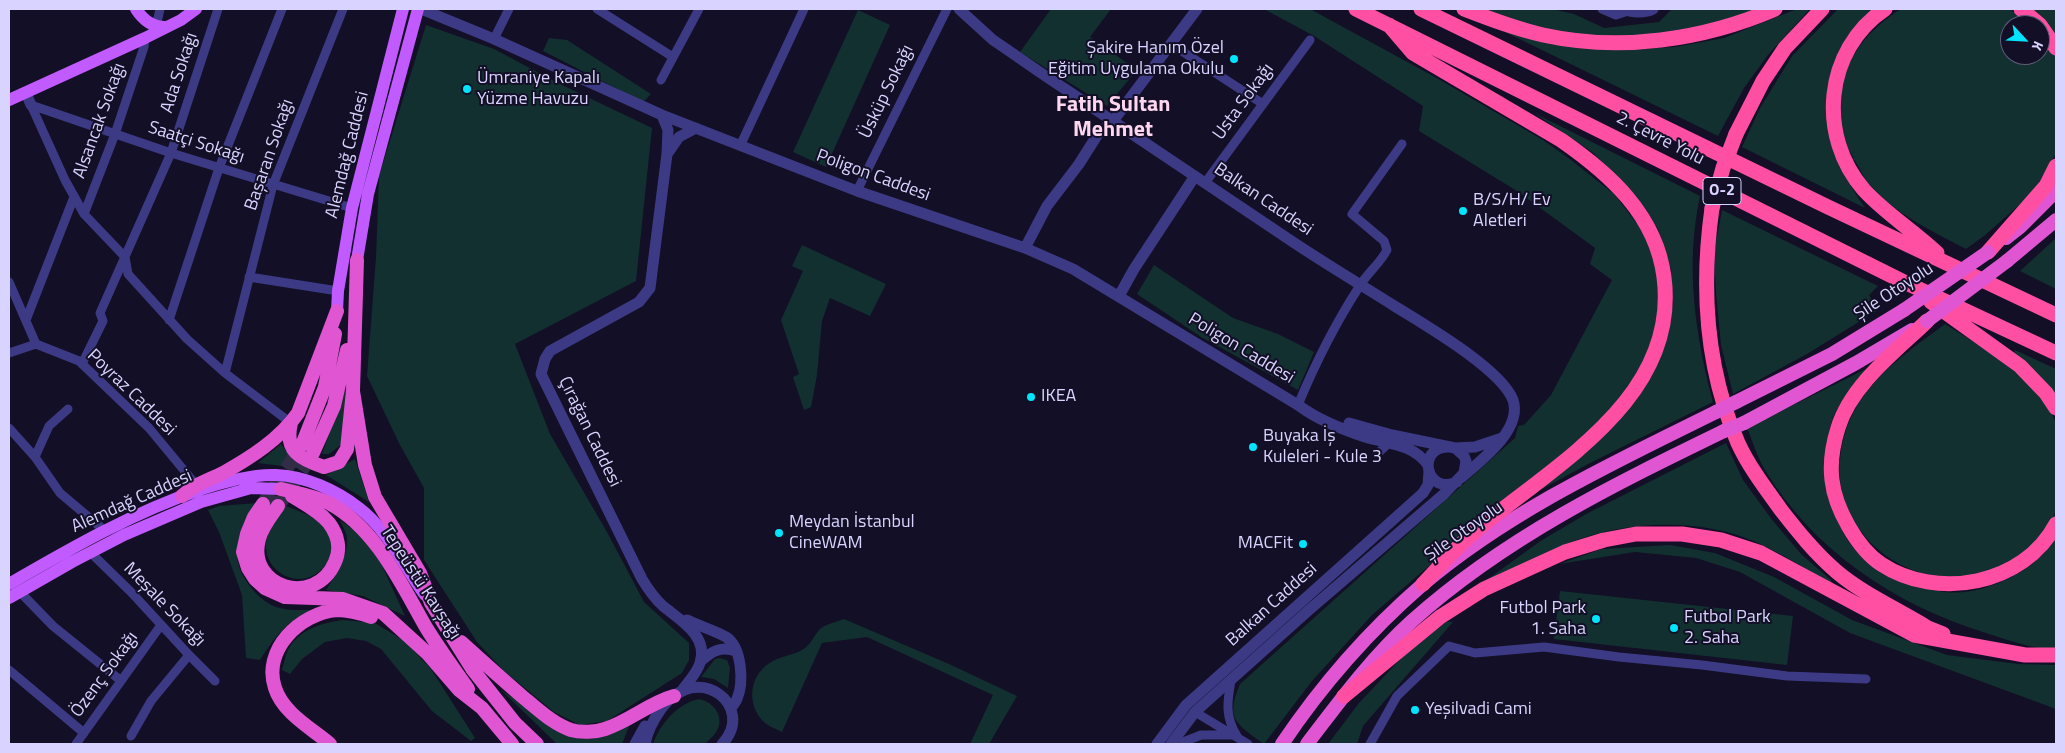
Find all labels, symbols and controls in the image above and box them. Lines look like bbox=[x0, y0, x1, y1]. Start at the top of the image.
north arrow bbox=[2000, 15, 2050, 65]
street label: Ada Sokağı bbox=[157, 30, 203, 116]
place label: Şakire Hanım Özel Eğitim Uygulama Okulu bbox=[1048, 38, 1224, 80]
text: K bbox=[2027, 38, 2049, 54]
street label: Üsküp Sokağı bbox=[855, 42, 919, 142]
marker: Şakire Hanım Özel Eğitim Uygulama Okulu bbox=[1228, 53, 1240, 65]
street label: Alsancak Sokağı bbox=[69, 60, 131, 182]
street label: Usta Sokağı bbox=[1209, 60, 1279, 144]
place label: Ümraniye Kapalı Yüzme Havuzu bbox=[477, 68, 600, 110]
marker: Ümraniye Kapalı Yüzme Havuzu bbox=[461, 83, 473, 95]
street label: Alemdağ Caddesi bbox=[322, 89, 374, 221]
district label: Fatih Sultan Mehmet bbox=[1056, 93, 1170, 144]
street label: Başaran Sokağı bbox=[241, 96, 299, 214]
street label: 2. Çevre Yolu bbox=[1612, 108, 1708, 170]
street label: Saatçi Sokağı bbox=[145, 117, 247, 169]
street label: Poligon Caddesi bbox=[813, 145, 933, 207]
street label: Balkan Caddesi bbox=[1209, 159, 1317, 241]
road number: O-2 bbox=[1703, 178, 1741, 205]
place label: B/S/H/ Ev Aletleri bbox=[1473, 190, 1551, 232]
marker: B/S/H/ Ev Aletleri bbox=[1457, 205, 1469, 217]
street label: Şile Otoyolu bbox=[1850, 258, 1938, 326]
street label: Poligon Caddesi bbox=[1184, 309, 1298, 389]
street label: Poyraz Caddesi bbox=[82, 345, 180, 441]
street label: Çırağan Caddesi bbox=[553, 373, 625, 491]
place label: IKEA bbox=[1041, 386, 1076, 408]
marker: IKEA bbox=[1025, 391, 1037, 403]
place label: Buyaka İş Kuleleri - Kule 3 bbox=[1263, 426, 1382, 468]
marker: Buyaka İş Kuleleri - Kule 3 bbox=[1247, 441, 1259, 453]
street label: Alemdağ Caddesi bbox=[68, 466, 196, 538]
street label: Şile Otoyolu bbox=[1421, 497, 1507, 567]
place label: Meydan İstanbul CineWAM bbox=[789, 512, 915, 554]
street label: Tepeüstü Kavşağı bbox=[375, 522, 465, 644]
marker: Meydan İstanbul CineWAM bbox=[773, 527, 785, 539]
place label: MACFit bbox=[1238, 533, 1293, 555]
marker: MACFit bbox=[1297, 538, 1309, 550]
street label: Meşale Sokağı bbox=[118, 558, 210, 652]
street label: Balkan Caddesi bbox=[1222, 559, 1322, 651]
place label: Futbol Park 1. Saha bbox=[1499, 598, 1586, 640]
place label: Futbol Park 2. Saha bbox=[1684, 607, 1771, 650]
marker: Futbol Park 1. Saha bbox=[1590, 613, 1602, 625]
marker: Futbol Park 2. Saha bbox=[1668, 622, 1680, 634]
street label: Özenç Sokağı bbox=[67, 628, 143, 722]
place label: Yeşilvadi Cami bbox=[1425, 699, 1532, 721]
marker: Yeşilvadi Cami bbox=[1409, 704, 1421, 716]

